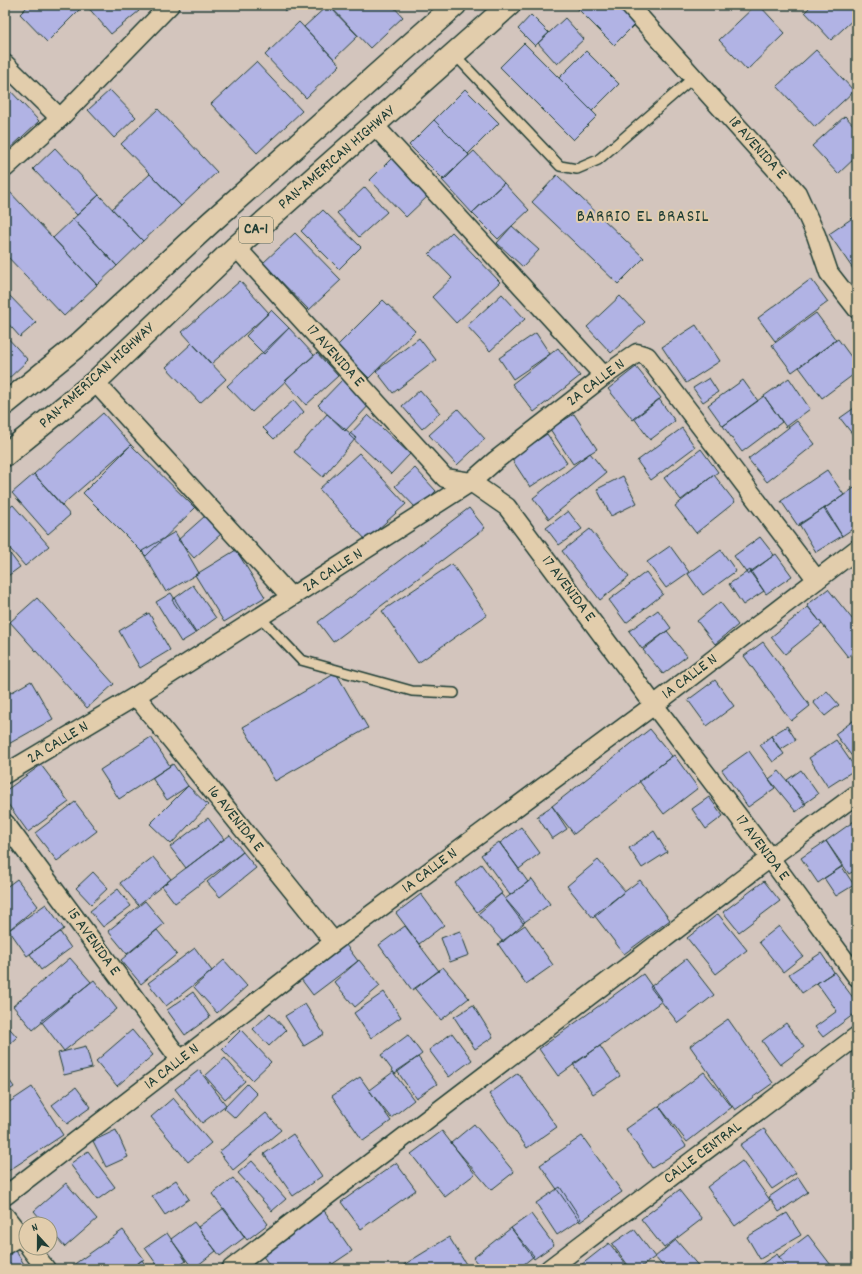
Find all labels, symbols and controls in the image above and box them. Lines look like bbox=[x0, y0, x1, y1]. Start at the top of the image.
street label: PAN-AMERICAN HIGHWAY bbox=[273, 100, 402, 216]
street label: 18 AVENIDA E bbox=[722, 111, 792, 185]
district label: BARRIO EL BRASIL bbox=[577, 206, 709, 230]
road number: CA-1 bbox=[239, 217, 273, 243]
street label: PAN-AMERICAN HIGHWAY bbox=[34, 317, 161, 434]
street label: 17 AVENIDA E bbox=[300, 319, 370, 393]
street label: 2A CALLE N bbox=[562, 353, 630, 413]
street label: 2A CALLE N bbox=[298, 543, 368, 599]
street label: 17 AVENIDA E bbox=[535, 551, 601, 628]
street label: 1A CALLE N bbox=[657, 648, 723, 706]
street label: 2A CALLE N bbox=[23, 716, 93, 770]
street label: 16 AVENIDA E bbox=[201, 781, 269, 858]
street label: 17 AVENIDA E bbox=[729, 810, 795, 887]
street label: 1A CALLE N bbox=[397, 842, 463, 900]
street label: 15 AVENIDA E bbox=[60, 903, 126, 981]
street label: 1A CALLE N bbox=[140, 1038, 205, 1096]
street label: CALLE CENTRAL bbox=[659, 1115, 748, 1190]
north arrow bbox=[18, 1216, 58, 1256]
text: N bbox=[30, 1220, 41, 1237]

